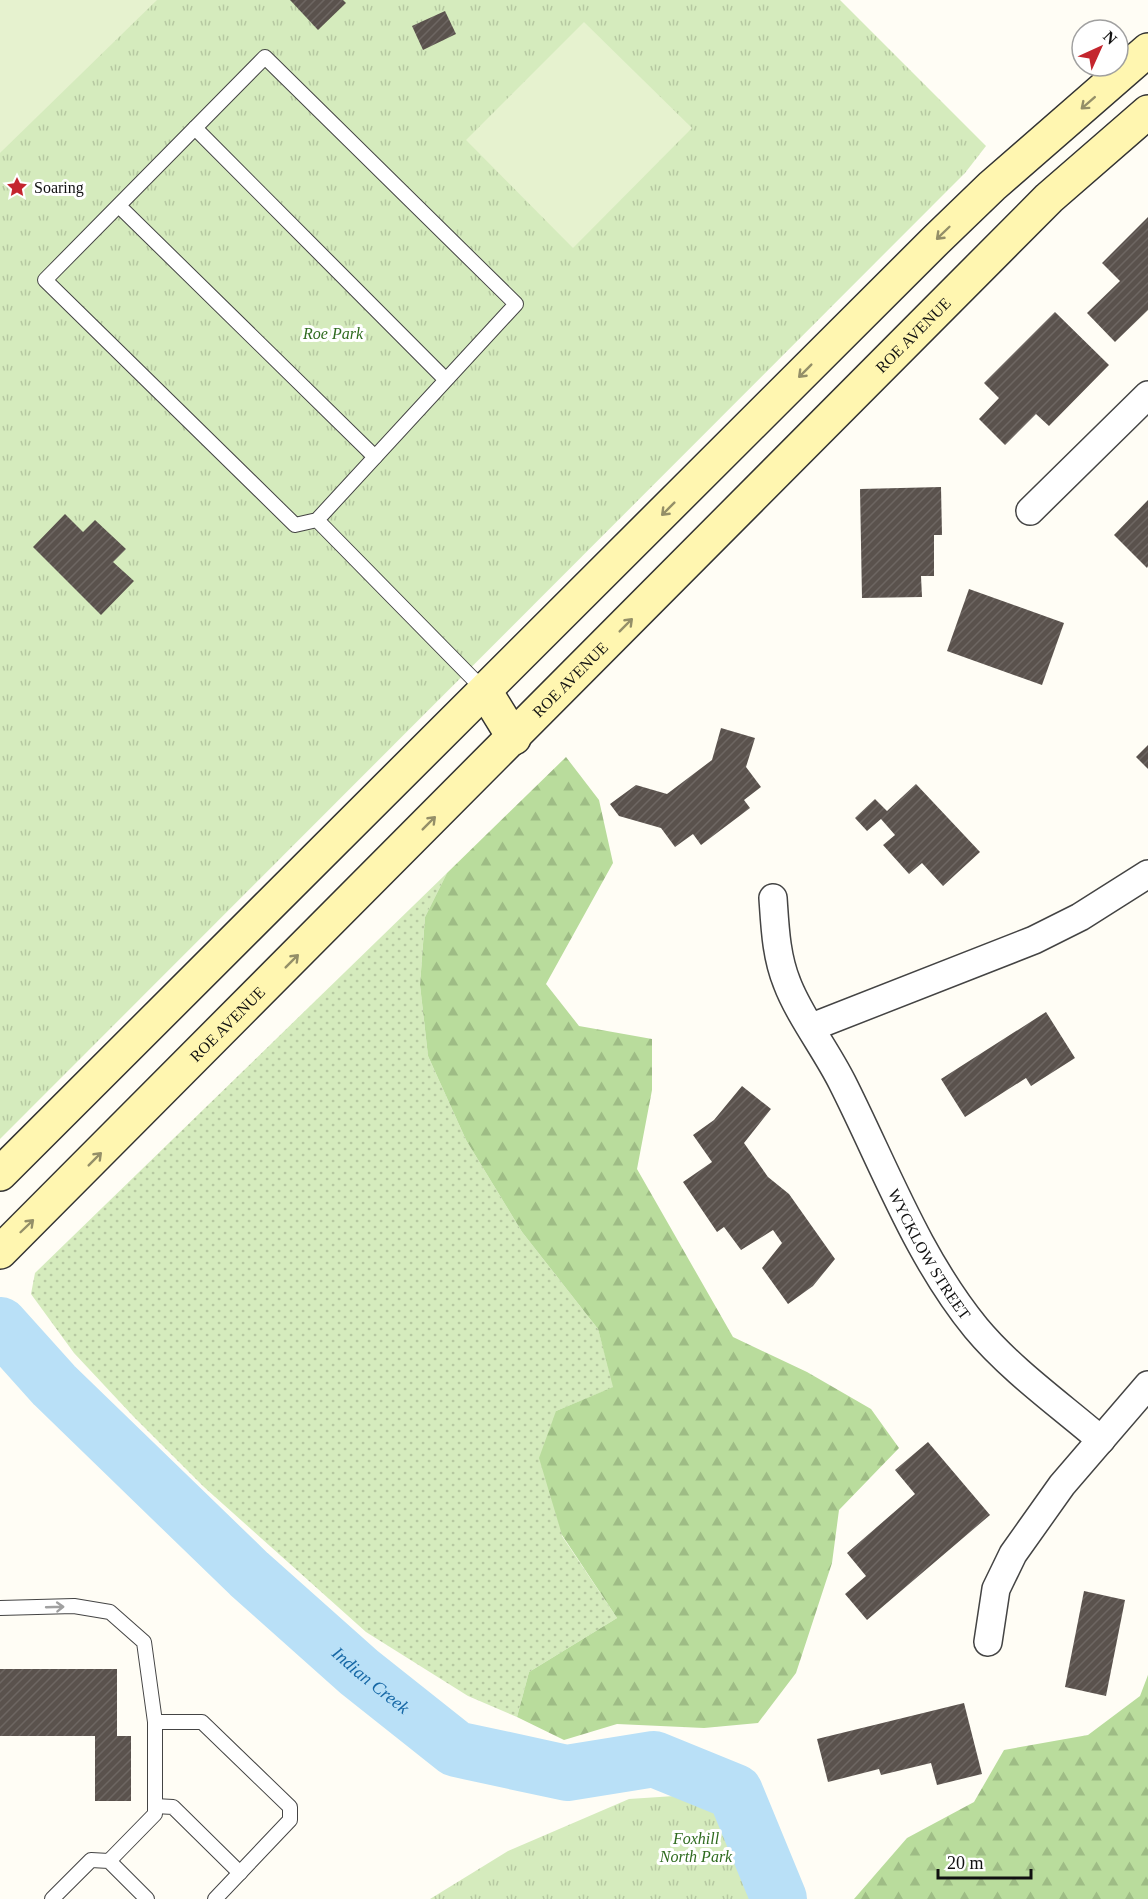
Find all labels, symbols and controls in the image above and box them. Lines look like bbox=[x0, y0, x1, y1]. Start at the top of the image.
north arrow bbox=[1070, 18, 1130, 78]
text: N bbox=[1100, 28, 1121, 48]
one-way arrow bbox=[1080, 96, 1096, 109]
place icon: Soaring bbox=[5, 175, 29, 199]
place label: Soaring bbox=[34, 179, 84, 197]
one-way arrow bbox=[936, 226, 951, 240]
street label: ROE AVENUE bbox=[872, 294, 954, 376]
park label: Roe Park bbox=[302, 325, 364, 342]
one-way arrow bbox=[798, 363, 813, 378]
one-way arrow bbox=[660, 501, 675, 516]
one-way arrow bbox=[619, 617, 633, 632]
street label: ROE AVENUE bbox=[529, 638, 611, 720]
one-way arrow bbox=[422, 815, 436, 830]
one-way arrow bbox=[284, 953, 299, 968]
street label: ROE AVENUE bbox=[186, 983, 268, 1065]
one-way arrow bbox=[87, 1151, 102, 1166]
street label: WYCKLOW STREET bbox=[886, 1186, 974, 1322]
one-way arrow bbox=[19, 1219, 34, 1233]
one-way arrow bbox=[45, 1601, 65, 1612]
water label: Indian Creek bbox=[327, 1642, 414, 1719]
park label: Foxhill North Park bbox=[659, 1830, 733, 1865]
scale bar bbox=[938, 1842, 1031, 1880]
text: 20 m bbox=[947, 1853, 984, 1873]

